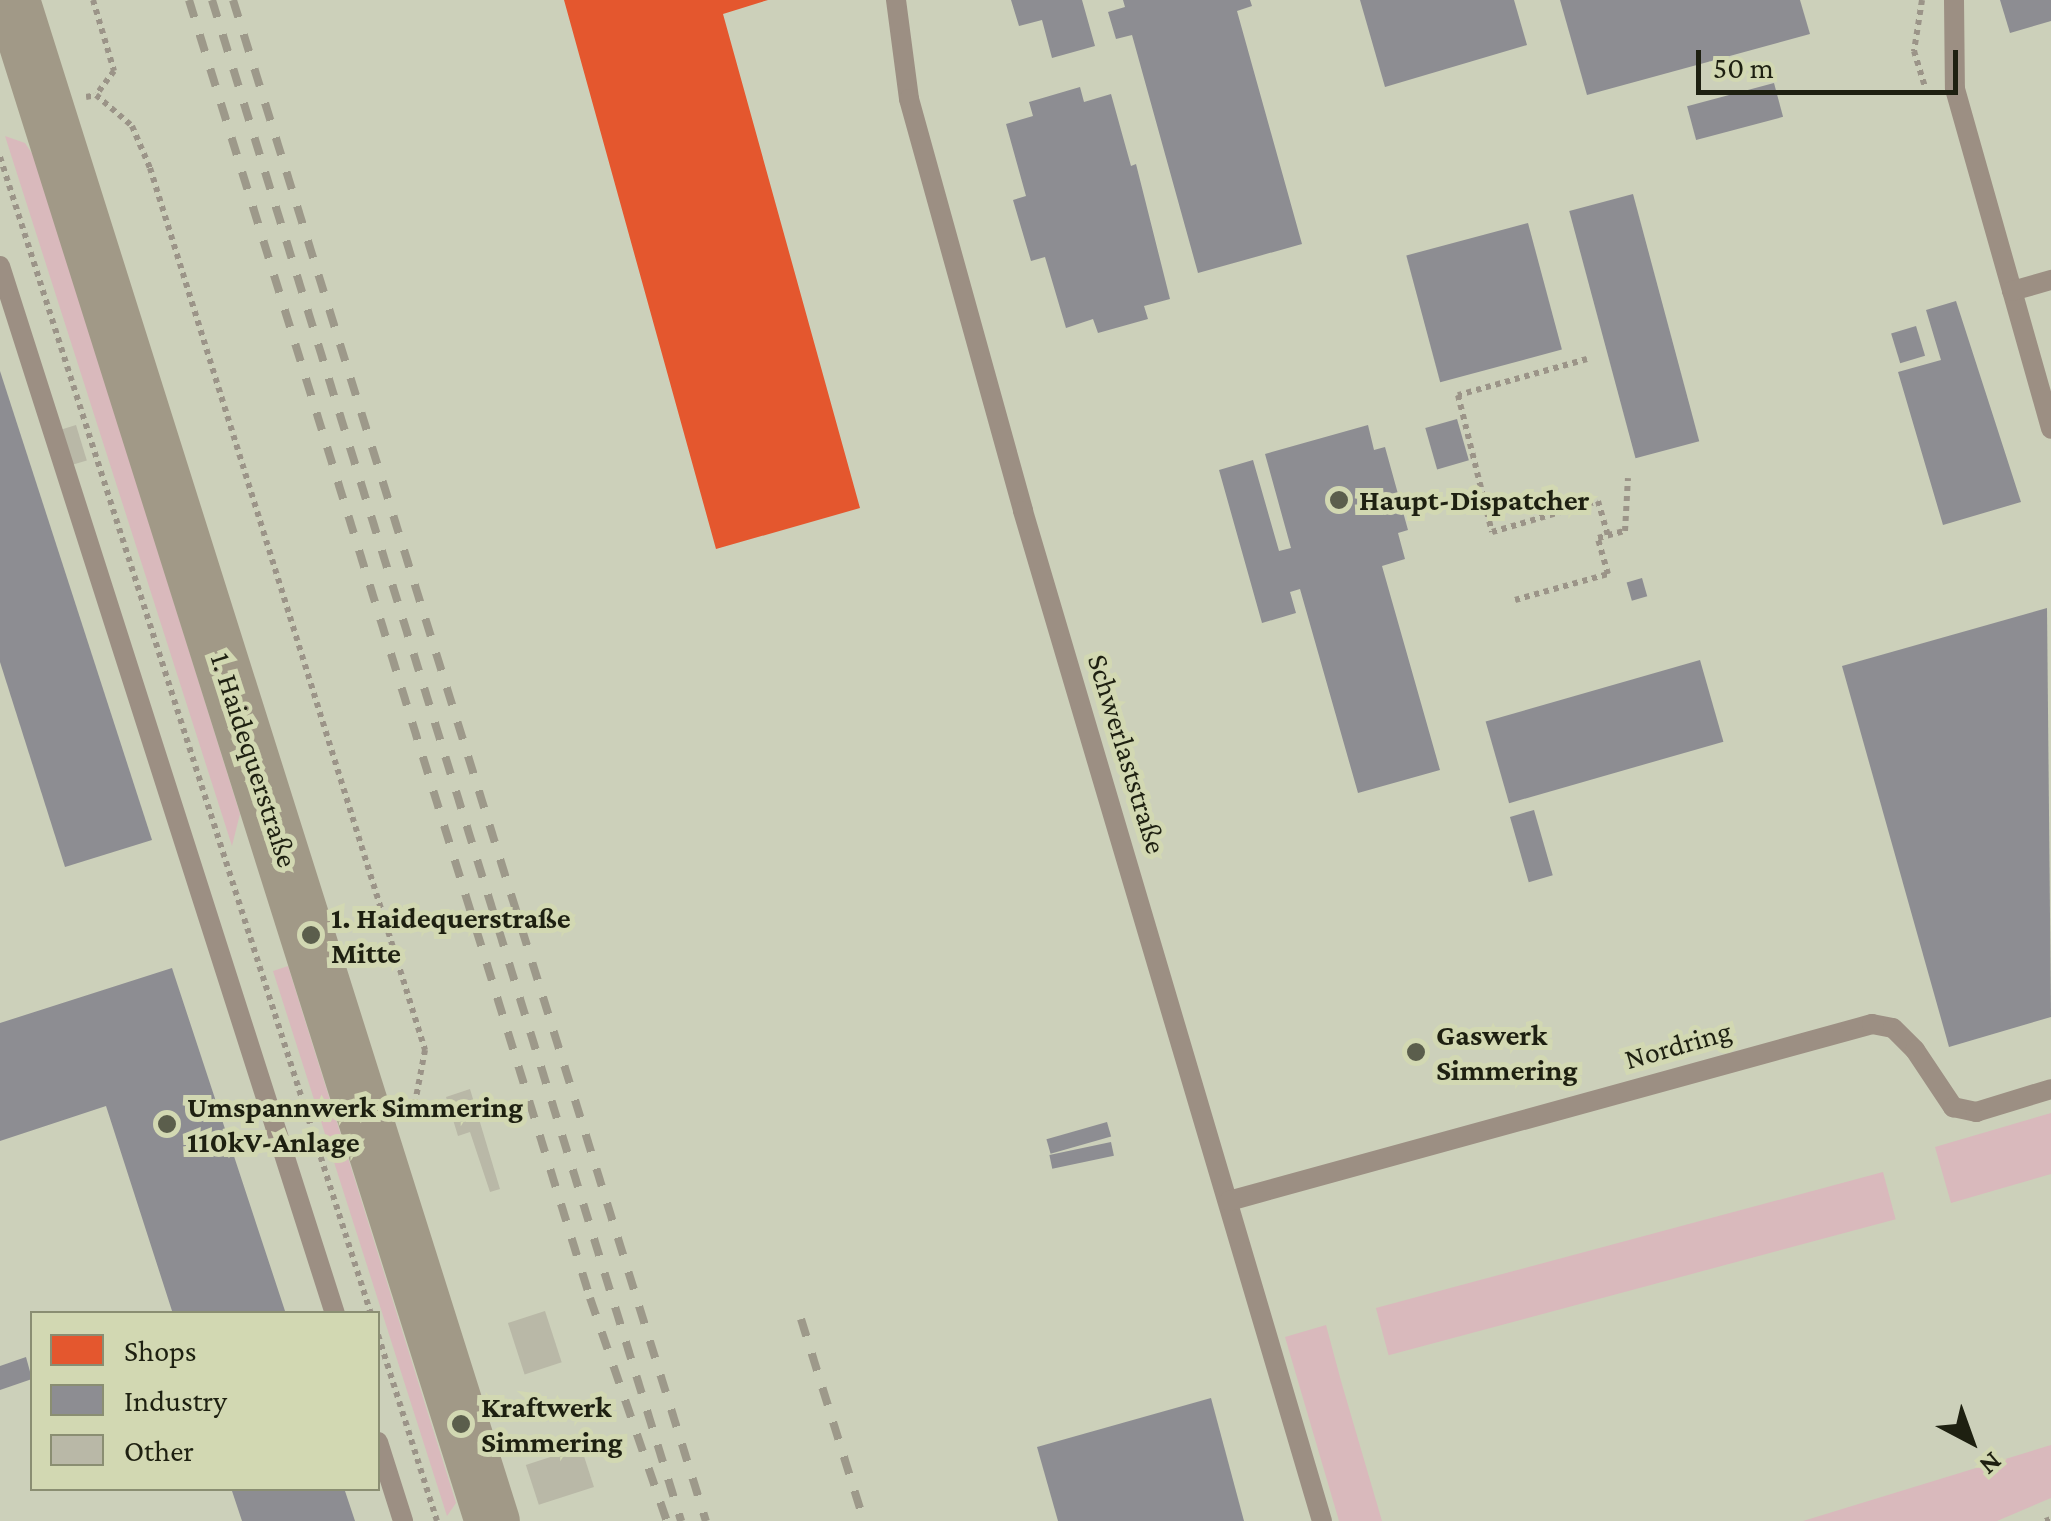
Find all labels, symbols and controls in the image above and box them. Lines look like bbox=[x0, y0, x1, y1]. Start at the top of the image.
scale bar bbox=[1701, 30, 1964, 92]
text: 50 m bbox=[1713, 51, 1774, 84]
place label: Haupt-Dispatcher bbox=[1359, 482, 1590, 518]
marker: Haupt-Dispatcher bbox=[1328, 489, 1350, 511]
street label: 1. Haidequerstraße bbox=[202, 648, 306, 872]
street label: Schwerlaststraße bbox=[1080, 650, 1174, 858]
place label: 1. Haidequerstraße Mitte bbox=[331, 900, 571, 970]
marker: 1. Haidequerstraße Mitte bbox=[300, 924, 322, 946]
street label: Nordring bbox=[1620, 1013, 1736, 1077]
place label: Gaswerk Simmering bbox=[1436, 1017, 1578, 1088]
marker: Gaswerk Simmering bbox=[1405, 1041, 1427, 1063]
place label: Umspannwerk Simmering 110kV-Anlage bbox=[187, 1089, 523, 1160]
marker: Umspannwerk Simmering 110kV-Anlage bbox=[156, 1113, 178, 1135]
legend bbox=[30, 1311, 380, 1491]
text: Shops bbox=[124, 1334, 197, 1367]
text: Industry bbox=[124, 1384, 227, 1417]
place label: Kraftwerk Simmering bbox=[481, 1389, 623, 1460]
north arrow bbox=[1921, 1391, 2021, 1491]
marker: Kraftwerk Simmering bbox=[450, 1413, 472, 1435]
text: Other bbox=[124, 1434, 194, 1467]
text: N bbox=[1974, 1446, 2008, 1482]

